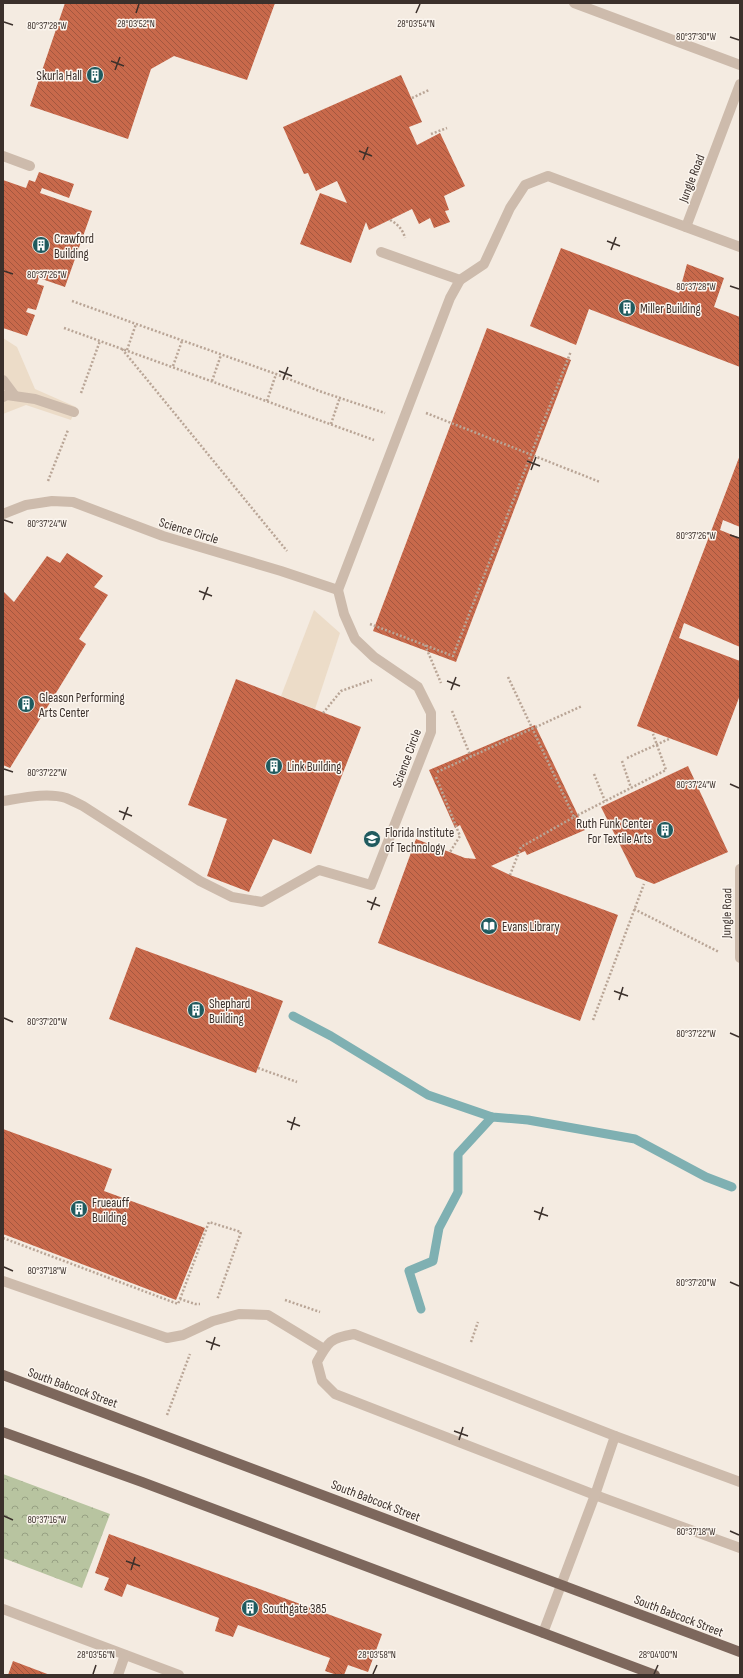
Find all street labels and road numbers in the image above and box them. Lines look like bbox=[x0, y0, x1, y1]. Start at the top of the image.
street label: Jungle Road bbox=[675, 152, 708, 206]
street label: Science Circle bbox=[157, 514, 220, 548]
street label: Science Circle bbox=[389, 727, 425, 790]
street label: Jungle Road bbox=[719, 888, 735, 939]
street label: South Babcock Street bbox=[26, 1364, 120, 1412]
street label: South Babcock Street bbox=[329, 1477, 423, 1525]
street label: South Babcock Street bbox=[632, 1592, 726, 1640]

